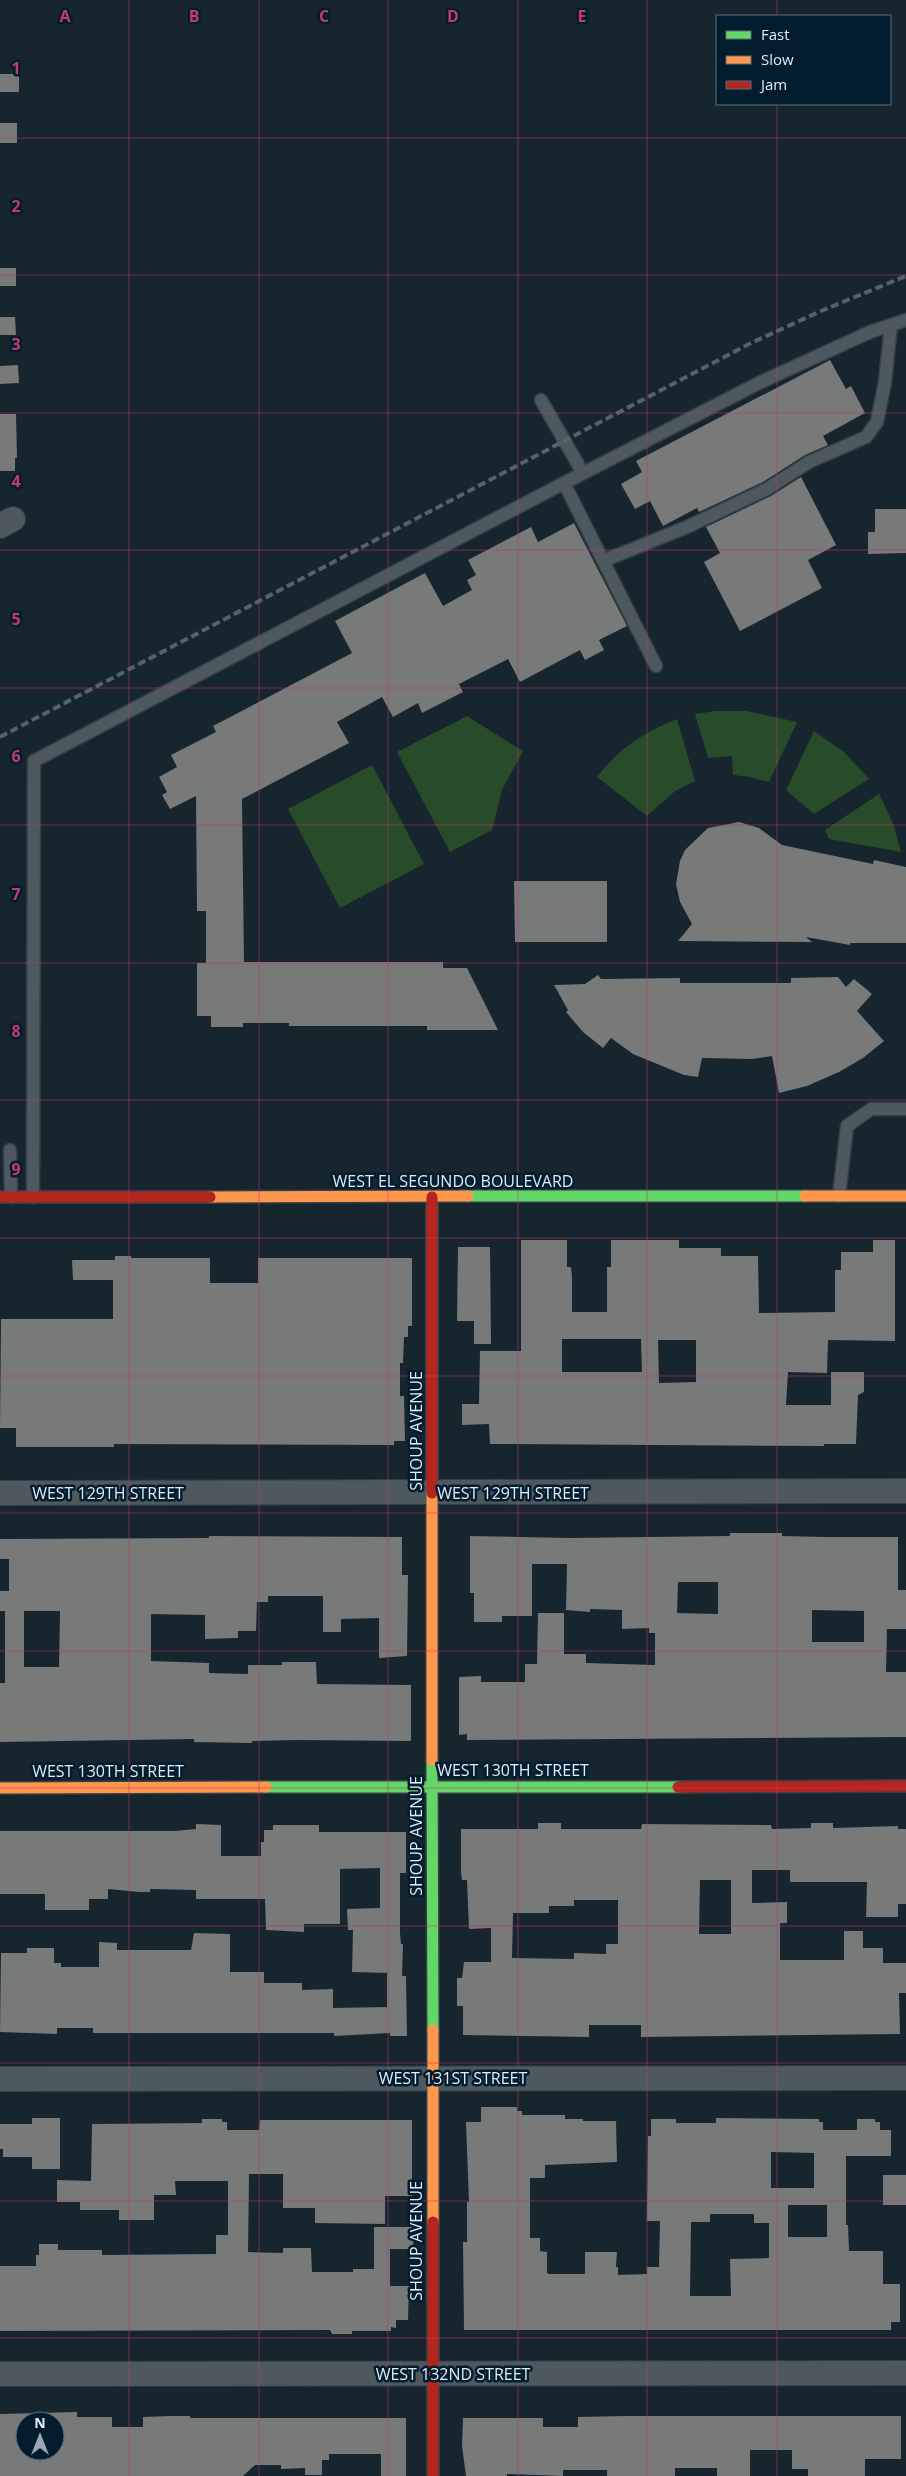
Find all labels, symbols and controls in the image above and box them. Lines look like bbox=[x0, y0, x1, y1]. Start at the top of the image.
text: A bbox=[59, 5, 71, 27]
text: B bbox=[189, 5, 199, 27]
text: C bbox=[319, 5, 329, 27]
text: D bbox=[447, 5, 459, 27]
text: E bbox=[578, 5, 587, 27]
legend bbox=[716, 15, 891, 105]
text: Fast bbox=[761, 24, 790, 44]
text: Slow bbox=[761, 49, 794, 69]
text: 1 bbox=[11, 57, 21, 79]
text: Jam bbox=[759, 74, 787, 94]
text: 2 bbox=[11, 195, 21, 217]
text: 3 bbox=[11, 333, 21, 355]
text: 4 bbox=[11, 470, 21, 492]
text: 5 bbox=[11, 608, 21, 630]
text: 6 bbox=[11, 745, 21, 767]
text: 7 bbox=[11, 883, 21, 905]
text: 8 bbox=[11, 1020, 21, 1042]
text: 9 bbox=[11, 1158, 21, 1180]
street label: WEST EL SEGUNDO BOULEVARD bbox=[333, 1170, 573, 1192]
street label: SHOUP AVENUE bbox=[405, 1371, 427, 1491]
street label: WEST 129TH STREET bbox=[32, 1482, 184, 1504]
street label: WEST 129TH STREET bbox=[437, 1482, 589, 1504]
street label: WEST 130TH STREET bbox=[437, 1759, 589, 1781]
street label: WEST 130TH STREET bbox=[32, 1760, 184, 1782]
street label: SHOUP AVENUE bbox=[405, 1776, 427, 1896]
street label: WEST 131ST STREET bbox=[379, 2067, 528, 2089]
street label: SHOUP AVENUE bbox=[405, 2181, 427, 2301]
street label: WEST 132ND STREET bbox=[376, 2363, 531, 2385]
north arrow bbox=[15, 2411, 65, 2461]
text: N bbox=[34, 2413, 46, 2432]

